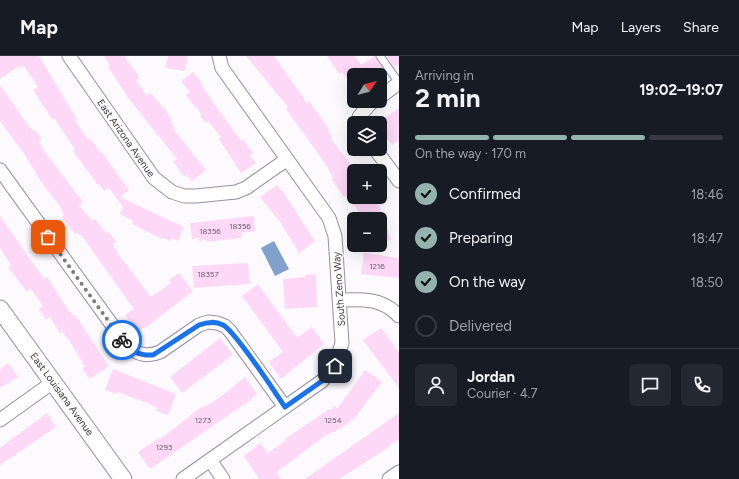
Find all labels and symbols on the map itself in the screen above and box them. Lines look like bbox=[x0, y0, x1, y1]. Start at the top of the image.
north arrow bbox=[347, 68, 387, 108]
street label: East Arizona Avenue bbox=[94, 97, 158, 180]
pin bbox=[31, 220, 65, 254]
house number: 18356 bbox=[229, 221, 251, 231]
house number: 18356 bbox=[199, 226, 221, 236]
street label: South Zeno Way bbox=[330, 251, 348, 327]
house number: 1216 bbox=[369, 261, 385, 271]
house number: 18357 bbox=[197, 269, 219, 279]
courier bbox=[102, 320, 142, 360]
pin bbox=[318, 349, 352, 383]
street label: East Louisiana Avenue bbox=[27, 350, 97, 439]
house number: 1273 bbox=[195, 415, 211, 425]
house number: 1254 bbox=[324, 415, 342, 425]
house number: 1293 bbox=[156, 442, 172, 452]

